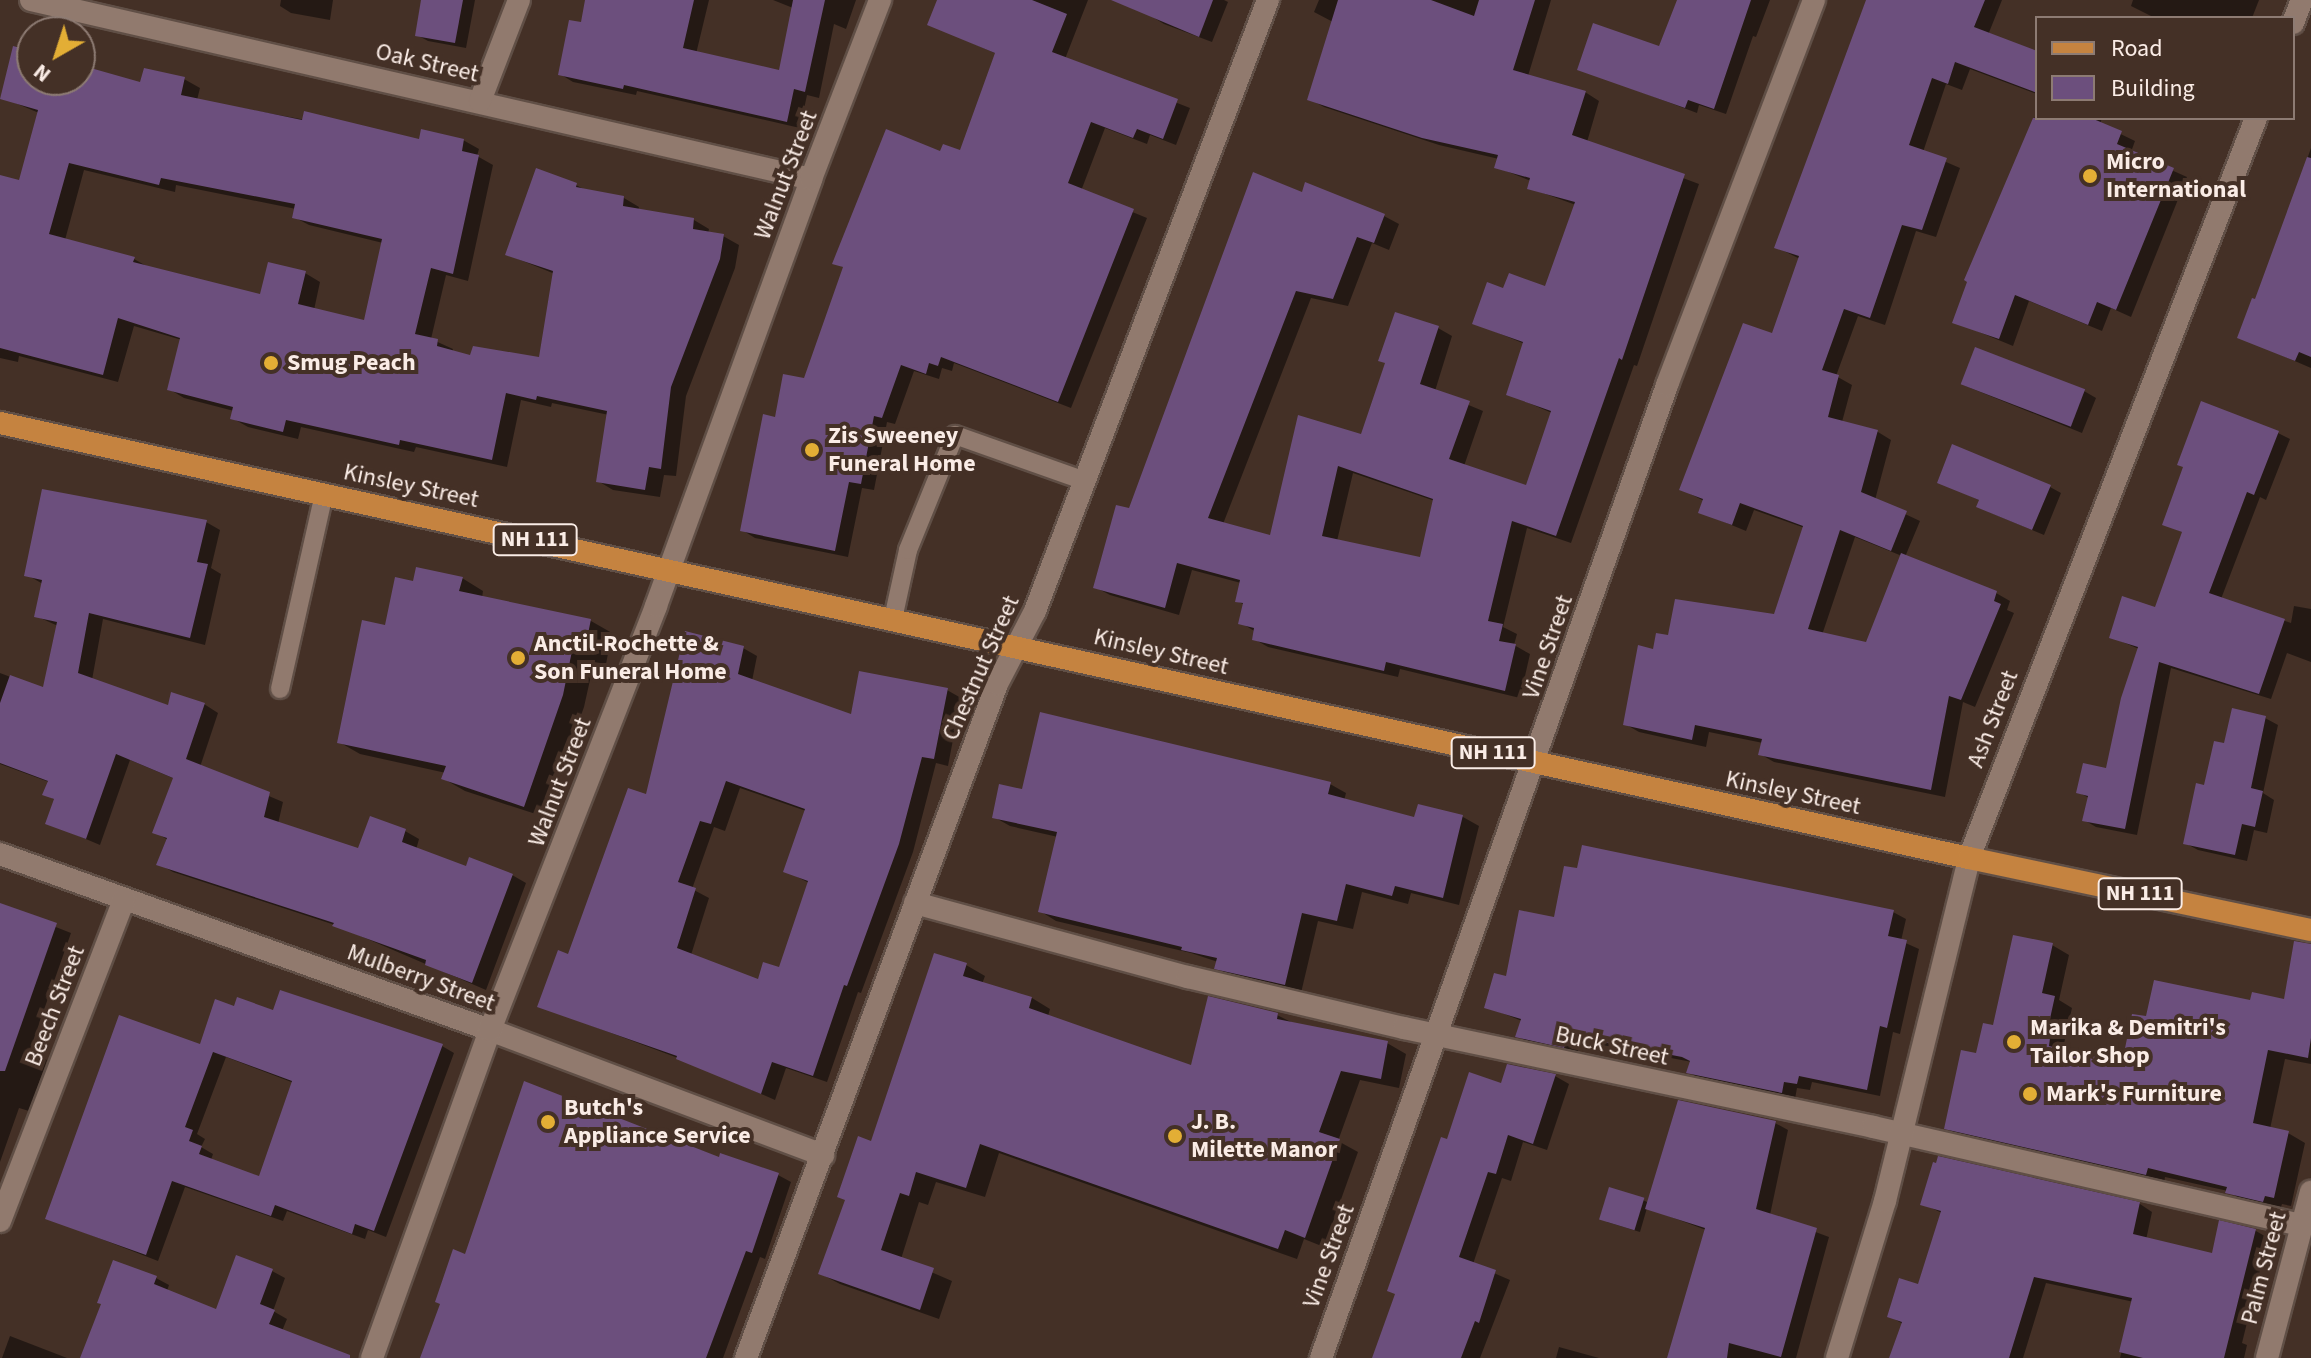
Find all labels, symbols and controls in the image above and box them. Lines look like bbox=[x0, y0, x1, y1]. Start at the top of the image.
north arrow bbox=[16, 16, 96, 96]
legend bbox=[2035, 16, 2295, 120]
text: Road bbox=[2111, 31, 2163, 66]
street label: Oak Street bbox=[373, 37, 481, 89]
text: N bbox=[26, 56, 58, 90]
text: Building bbox=[2111, 71, 2195, 106]
street label: Walnut Street bbox=[748, 106, 824, 244]
place label: Micro International bbox=[2106, 148, 2246, 204]
marker: Micro International bbox=[2081, 167, 2099, 185]
place label: Smug Peach bbox=[287, 349, 416, 377]
marker: Smug Peach bbox=[262, 354, 280, 372]
place label: Zis Sweeney Funeral Home bbox=[828, 422, 976, 478]
marker: Zis Sweeney Funeral Home bbox=[803, 441, 821, 459]
street label: Kinsley Street bbox=[341, 458, 481, 514]
road number: NH 111 bbox=[491, 522, 579, 558]
street label: Chestnut Street bbox=[936, 591, 1026, 745]
street label: Vine Street bbox=[1517, 591, 1579, 703]
street label: Kinsley Street bbox=[1091, 623, 1231, 681]
place label: Anctil-Rochette & Son Funeral Home bbox=[534, 630, 727, 686]
marker: Anctil-Rochette & Son Funeral Home bbox=[509, 649, 527, 667]
street label: Ash Street bbox=[1961, 666, 2025, 772]
street label: Walnut Street bbox=[522, 713, 598, 851]
road number: NH 111 bbox=[1449, 735, 1537, 771]
street label: Kinsley Street bbox=[1723, 765, 1863, 821]
road number: NH 111 bbox=[2096, 876, 2184, 912]
street label: Mulberry Street bbox=[343, 938, 499, 1018]
street label: Beech Street bbox=[19, 942, 91, 1070]
place label: Marika & Demitri's Tailor Shop bbox=[2030, 1014, 2226, 1070]
street label: Buck Street bbox=[1553, 1020, 1671, 1072]
marker: Marika & Demitri's Tailor Shop bbox=[2005, 1033, 2023, 1051]
place label: Mark's Furniture bbox=[2046, 1080, 2222, 1108]
marker: Mark's Furniture bbox=[2021, 1085, 2039, 1103]
place label: Butch's Appliance Service bbox=[564, 1094, 751, 1150]
place label: J. B. Milette Manor bbox=[1191, 1108, 1337, 1164]
marker: Butch's Appliance Service bbox=[539, 1113, 557, 1131]
marker: J. B. Milette Manor bbox=[1166, 1127, 1184, 1145]
street label: Vine Street bbox=[1297, 1200, 1361, 1312]
street label: Palm Street bbox=[2235, 1208, 2293, 1328]

